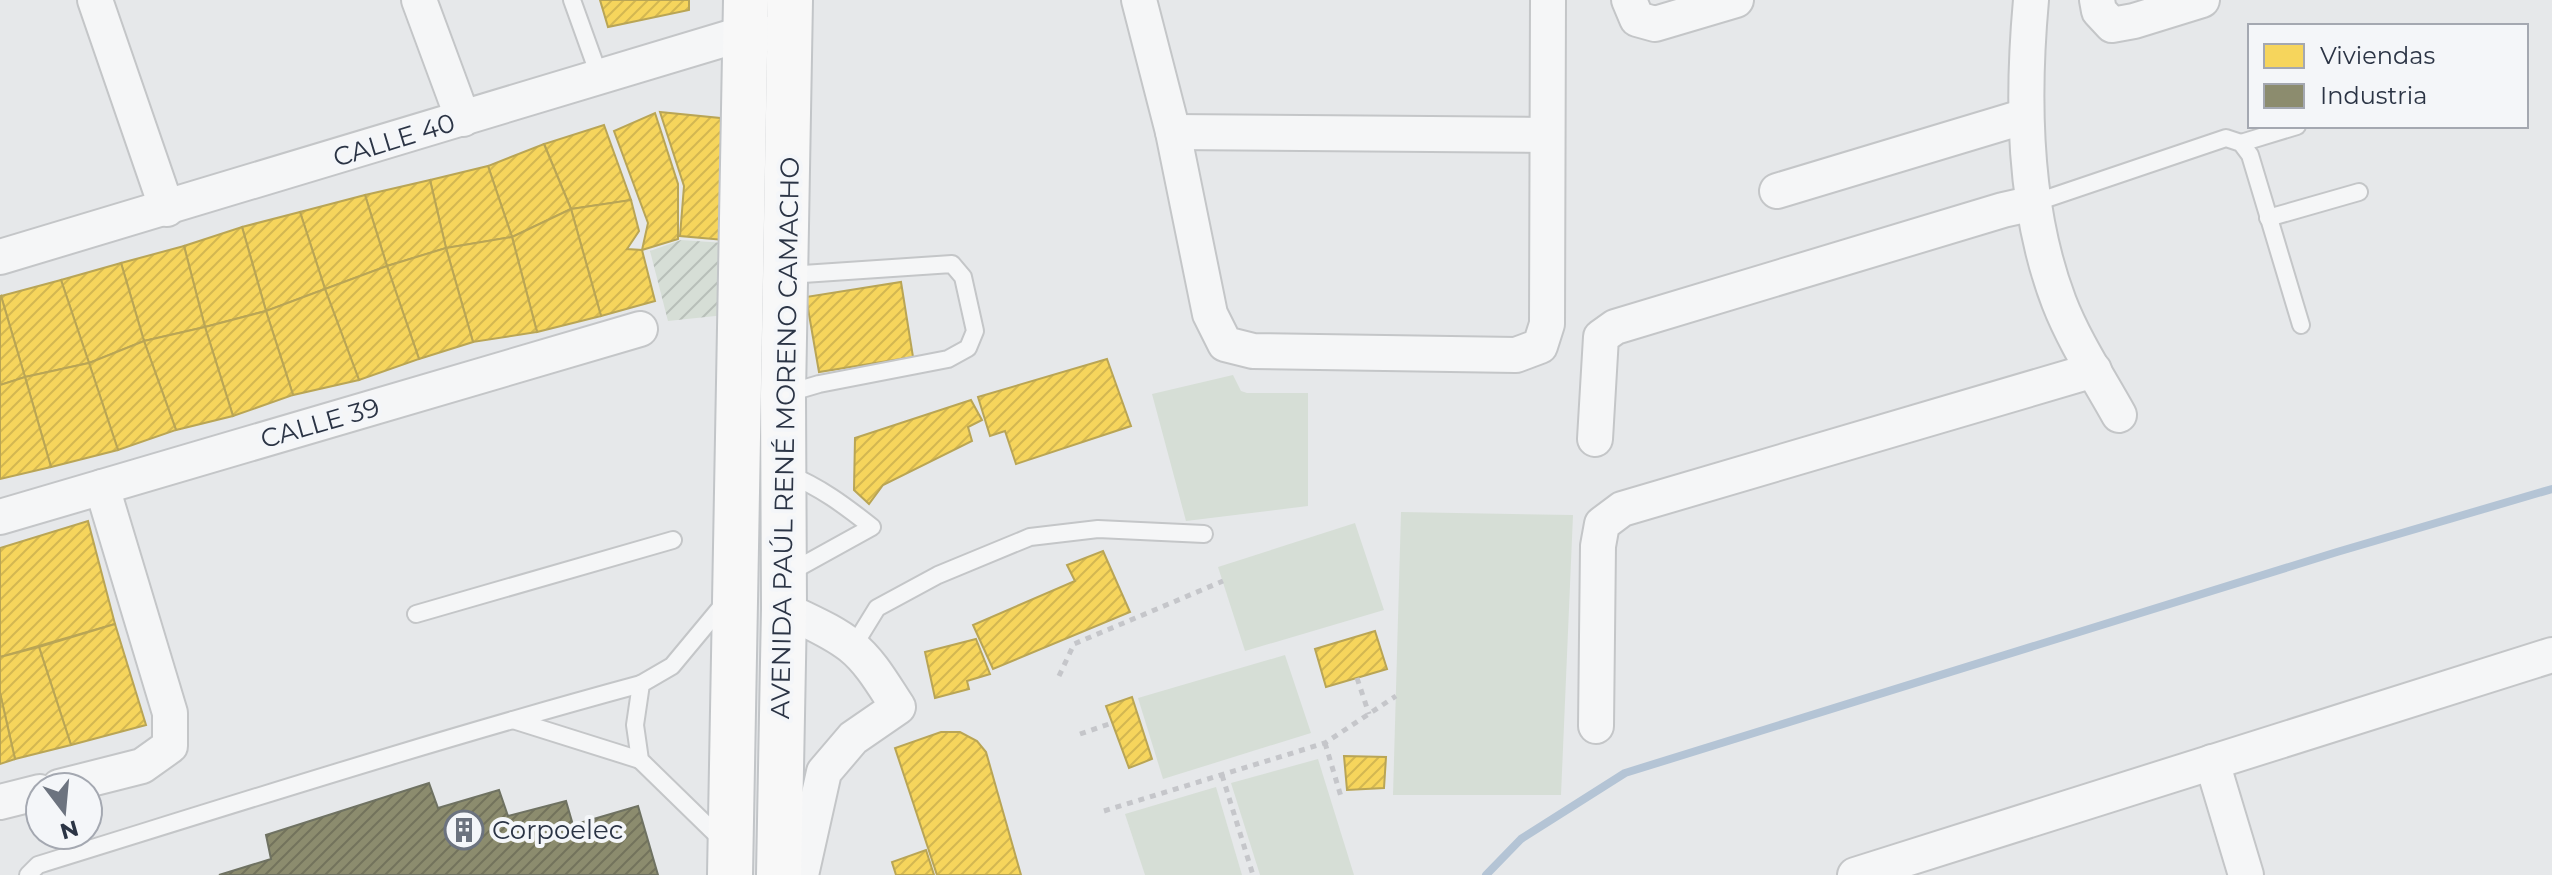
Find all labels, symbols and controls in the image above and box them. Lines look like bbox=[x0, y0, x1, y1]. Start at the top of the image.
legend bbox=[2248, 24, 2528, 128]
text: Viviendas bbox=[2320, 41, 2435, 70]
text: Industria bbox=[2320, 81, 2427, 110]
street label: CALLE 40 bbox=[329, 106, 459, 174]
street label: AVENIDA PAÚL RENÉ MORENO CAMACHO bbox=[764, 157, 806, 719]
street label: CALLE 39 bbox=[257, 391, 383, 455]
north arrow bbox=[24, 771, 104, 851]
building icon: Corpoelec bbox=[443, 809, 485, 851]
text: N bbox=[57, 814, 82, 845]
place label: Corpoelec bbox=[492, 814, 623, 846]

